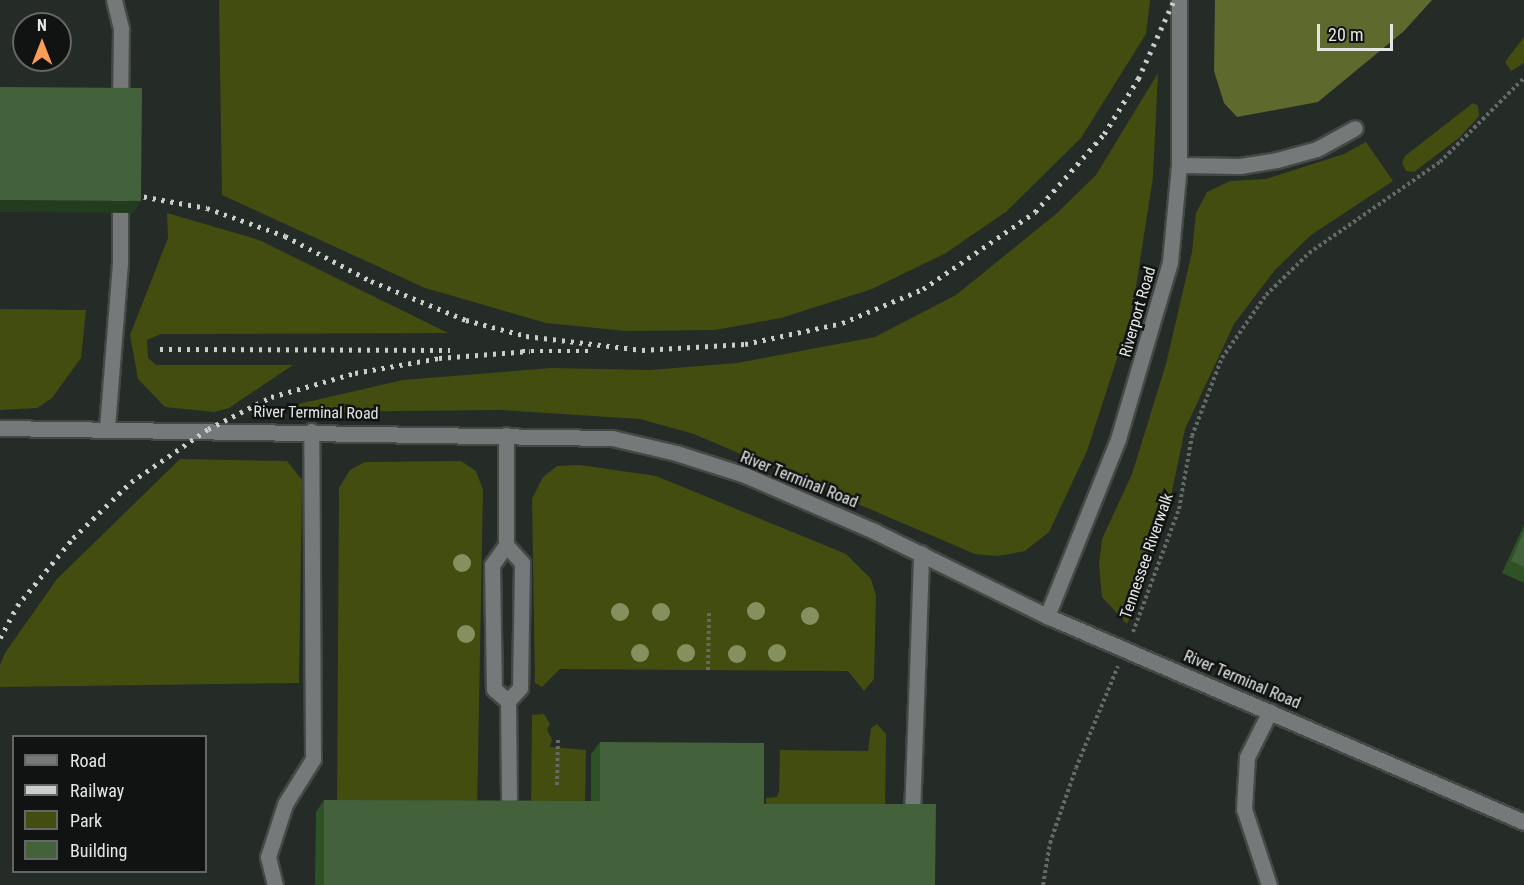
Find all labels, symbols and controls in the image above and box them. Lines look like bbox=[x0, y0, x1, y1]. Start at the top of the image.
north arrow bbox=[12, 12, 72, 72]
scale bar bbox=[1320, 12, 1396, 50]
text: N bbox=[37, 16, 47, 35]
text: 20 m bbox=[1328, 24, 1363, 45]
street label: Riverport Road bbox=[1116, 265, 1160, 359]
street label: River Terminal Road bbox=[253, 402, 379, 424]
street label: River Terminal Road bbox=[737, 448, 861, 512]
street label: Tennessee Riverwalk bbox=[1116, 491, 1178, 621]
street label: River Terminal Road bbox=[1180, 647, 1304, 713]
legend bbox=[12, 735, 207, 873]
text: Road bbox=[70, 750, 106, 771]
text: Railway bbox=[70, 780, 124, 801]
text: Park bbox=[70, 810, 102, 831]
text: Building bbox=[70, 840, 127, 861]

